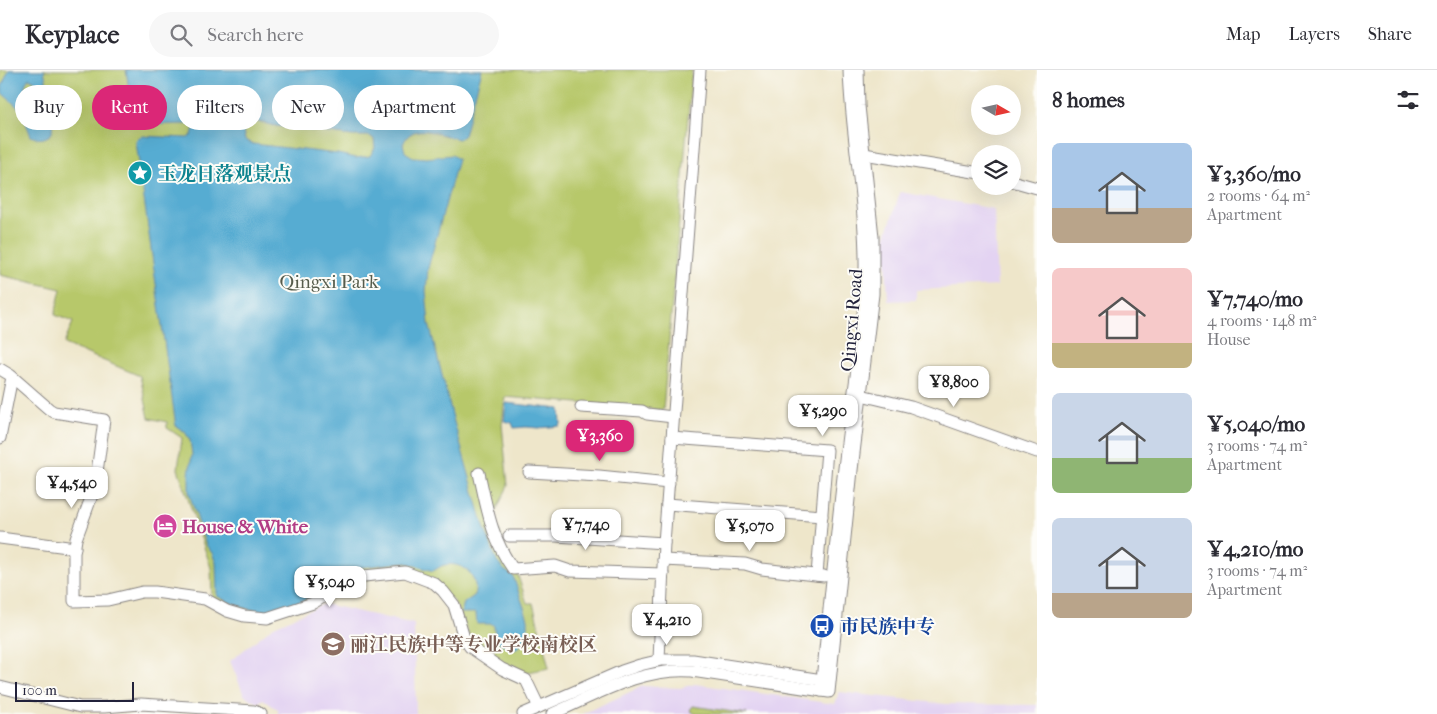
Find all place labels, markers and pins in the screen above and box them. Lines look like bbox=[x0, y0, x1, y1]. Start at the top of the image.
place icon: 玉龙日落观景点 bbox=[127, 160, 153, 186]
place label: 玉龙日落观景点 bbox=[158, 163, 291, 185]
pin: ¥8,800 bbox=[913, 366, 995, 408]
pin: ¥5,290 bbox=[782, 394, 864, 437]
pin: ¥3,360 bbox=[559, 420, 641, 462]
pin: ¥4,540 bbox=[31, 466, 113, 509]
pin: ¥7,740 bbox=[545, 508, 627, 551]
pin: ¥5,070 bbox=[709, 510, 791, 552]
hotel icon: House & White bbox=[152, 513, 178, 539]
place label: House & White bbox=[182, 516, 309, 538]
pin: ¥5,040 bbox=[289, 566, 371, 608]
pin: ¥4,210 bbox=[626, 604, 708, 646]
bus stop icon: 市民族中专 bbox=[809, 613, 835, 639]
place label: 市民族中专 bbox=[840, 616, 935, 638]
school or university icon: 丽江民族中等专业学校南校区 bbox=[320, 631, 346, 657]
place label: 丽江民族中等专业学校南校区 bbox=[350, 634, 597, 656]

